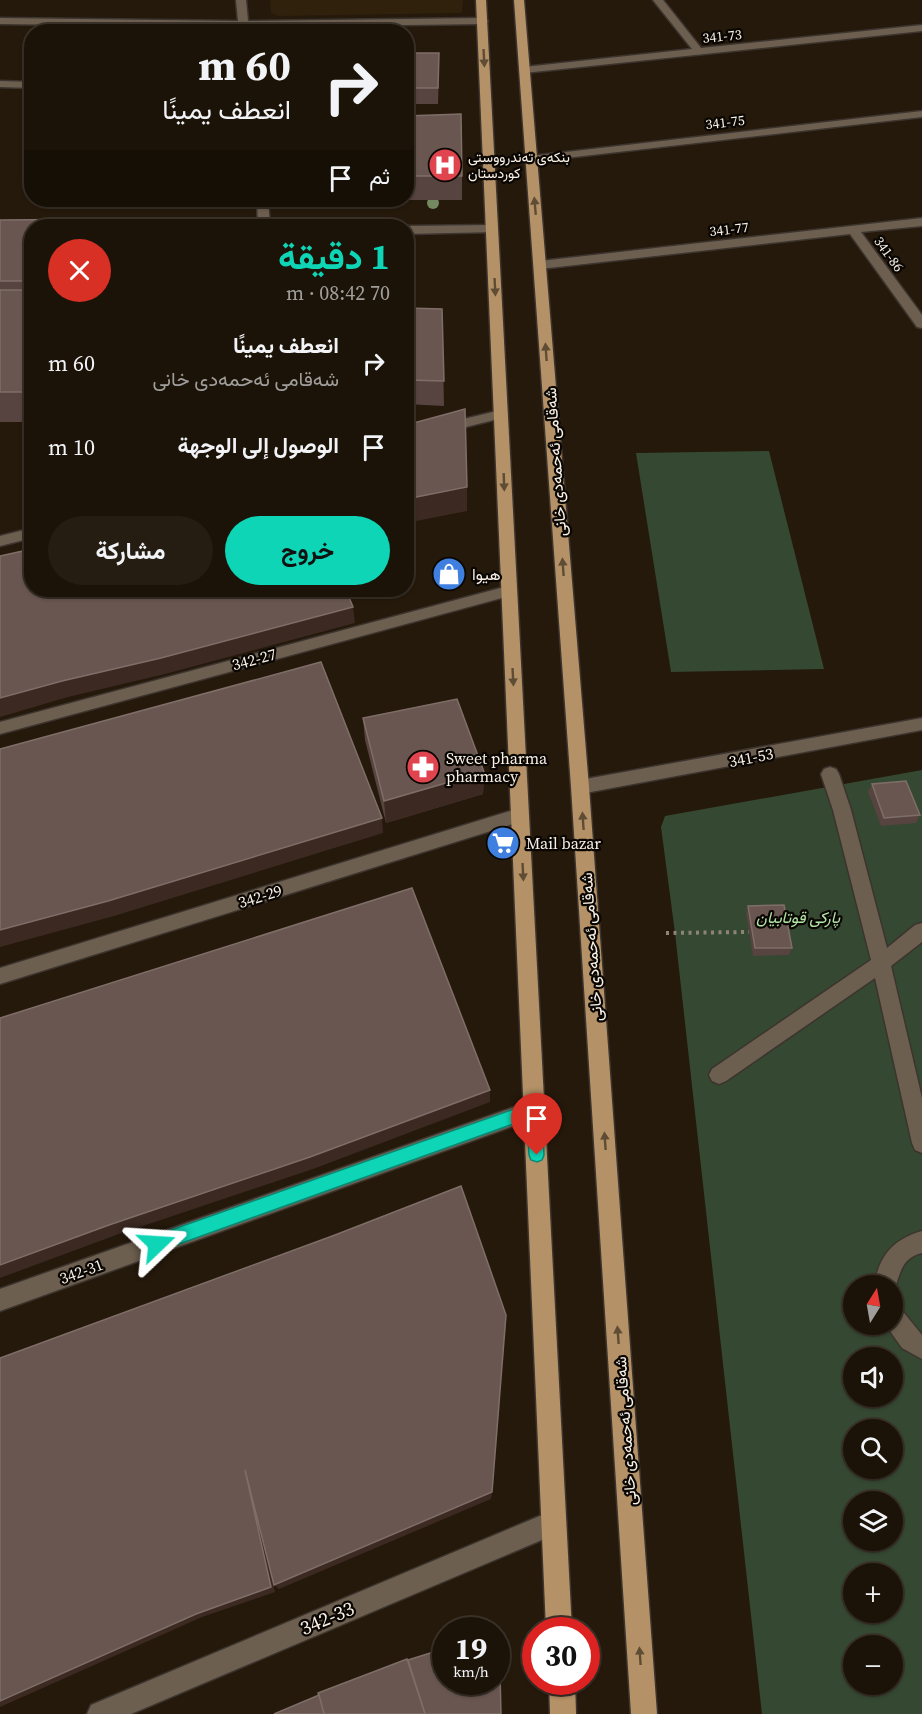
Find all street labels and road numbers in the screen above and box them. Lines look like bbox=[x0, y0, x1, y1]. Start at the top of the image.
street label: 341-73 bbox=[701, 24, 743, 48]
street label: 341-75 bbox=[704, 110, 746, 134]
street label: 341-77 bbox=[708, 217, 750, 241]
street label: 341-86 bbox=[869, 232, 909, 276]
street label: شەقامی ئەحمەدی خانی bbox=[539, 387, 571, 537]
street label: 342-27 bbox=[229, 643, 279, 675]
street label: 341-53 bbox=[727, 742, 775, 772]
street label: شەقامی ئەحمەدی خانی bbox=[575, 872, 607, 1022]
street label: 342-29 bbox=[235, 879, 285, 913]
street label: 342-31 bbox=[56, 1253, 106, 1289]
street label: شەقامی ئەحمەدی خانی bbox=[609, 1356, 641, 1506]
street label: 342-33 bbox=[296, 1594, 358, 1642]

